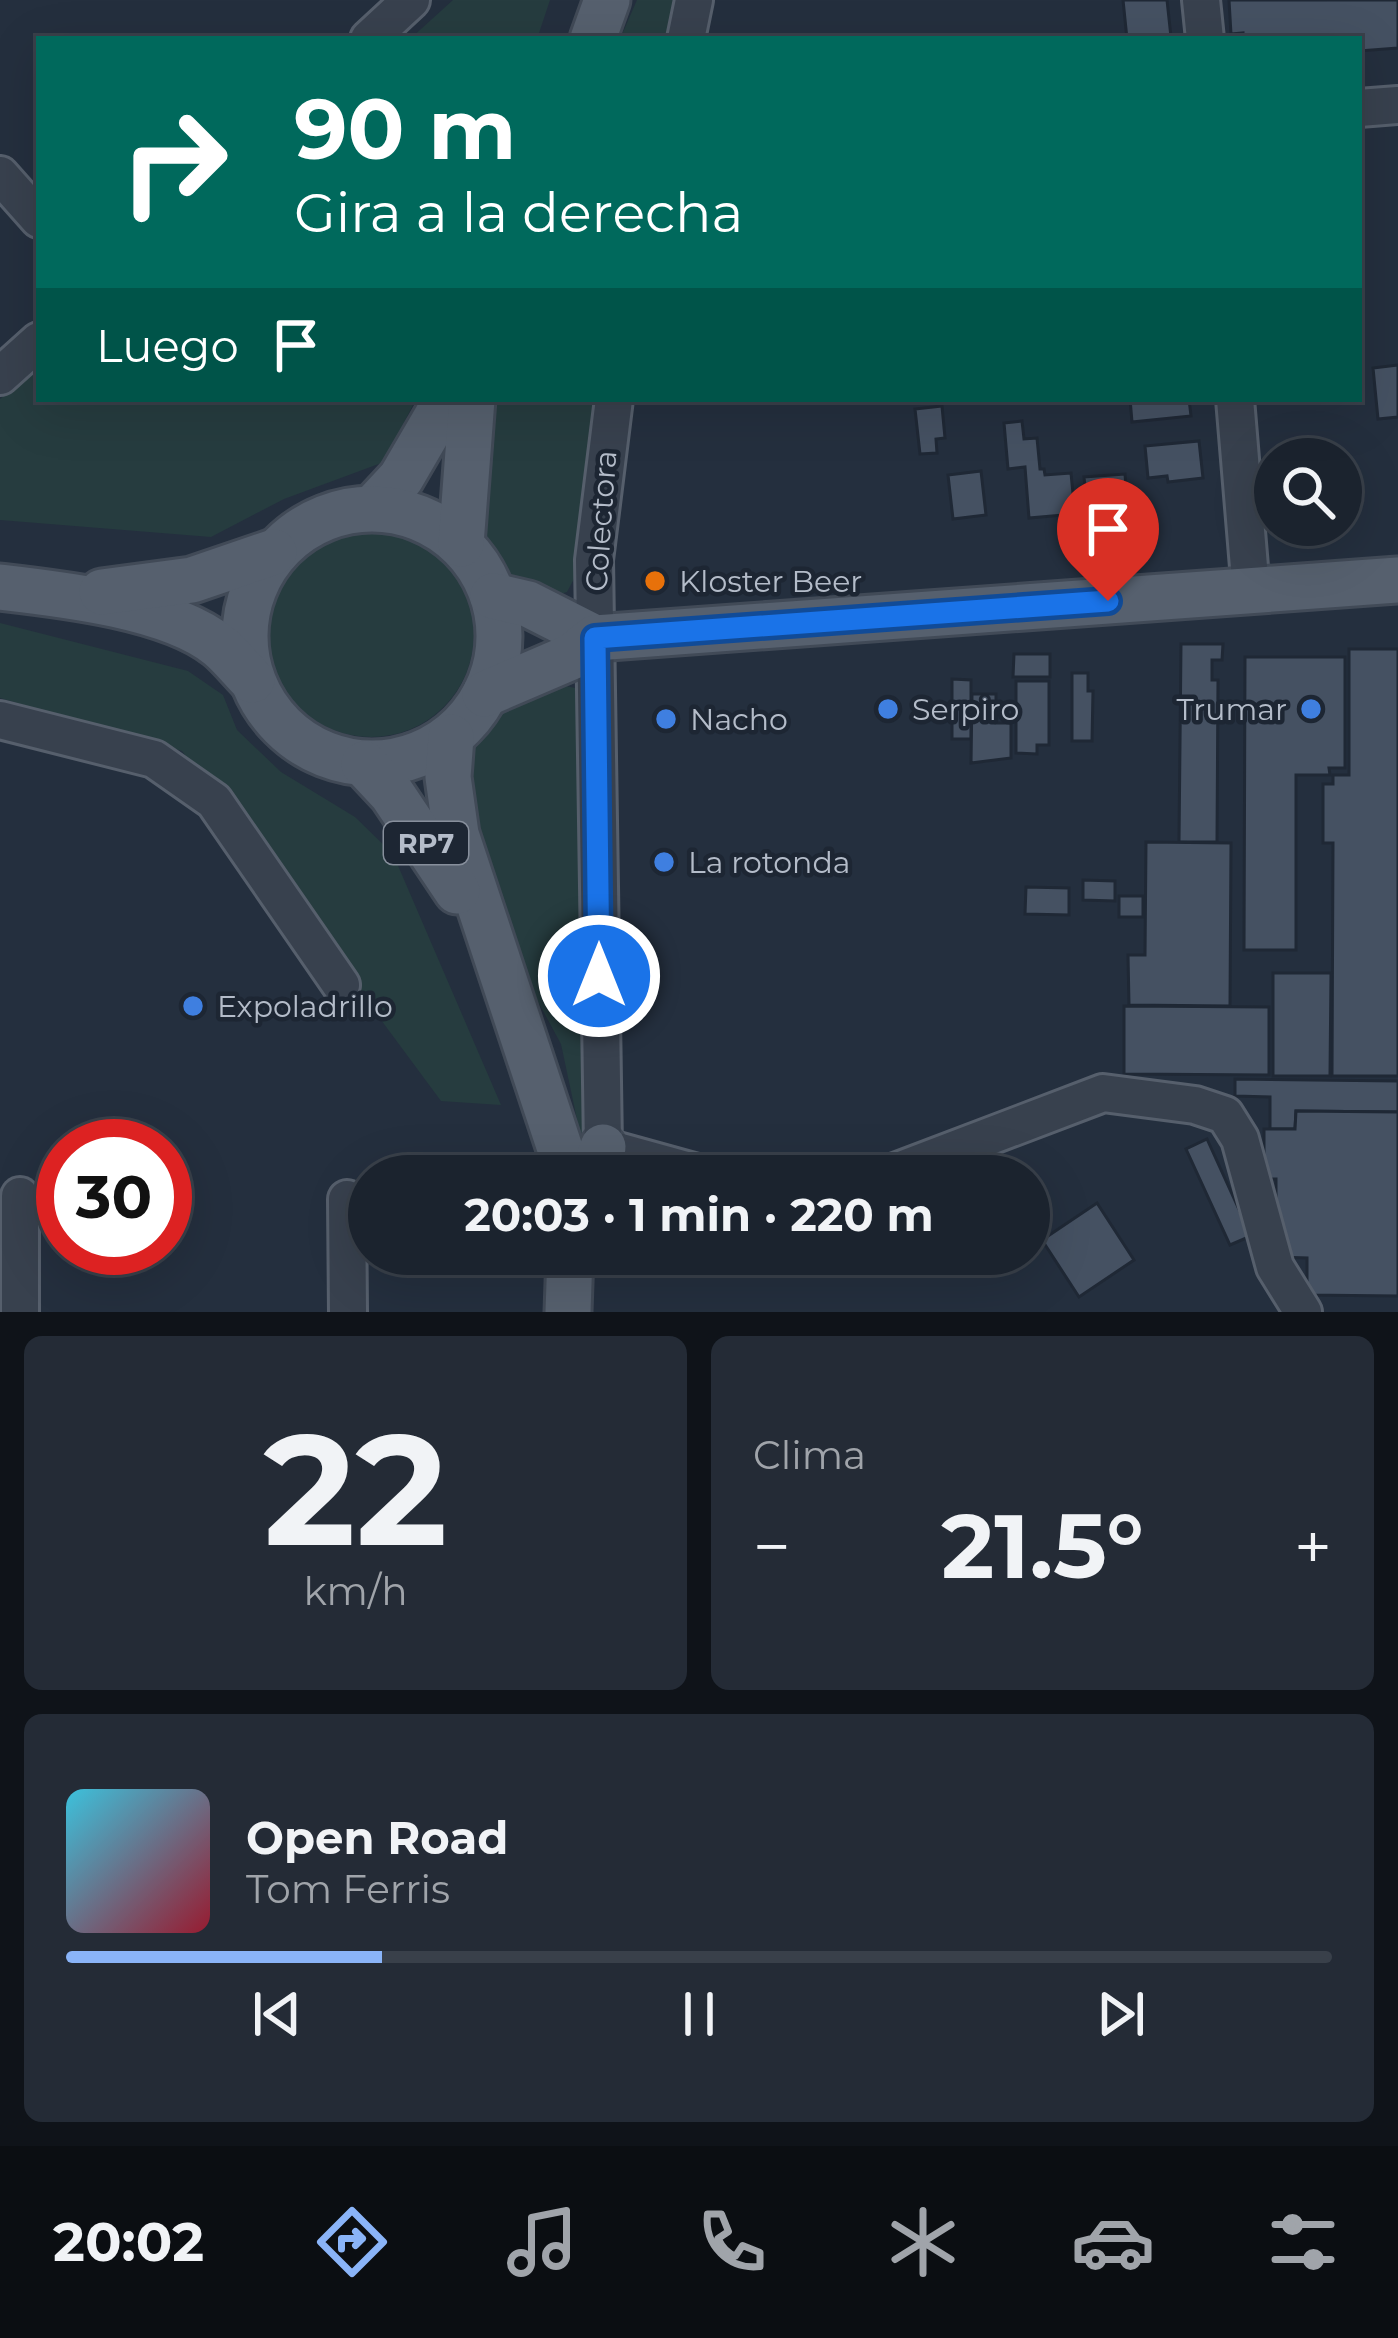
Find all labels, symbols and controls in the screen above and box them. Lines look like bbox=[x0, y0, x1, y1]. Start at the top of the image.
text: 90 m bbox=[294, 78, 516, 180]
icon: right bbox=[96, 84, 252, 240]
text: Gira a la derecha bbox=[294, 180, 743, 246]
icon: arrive bbox=[263, 312, 329, 378]
text: Luego bbox=[96, 318, 239, 373]
map controls bbox=[1254, 438, 1362, 546]
button: search bbox=[1254, 438, 1362, 546]
street label: Colectora bbox=[578, 449, 624, 593]
pin bbox=[1057, 478, 1159, 601]
icon: arrive bbox=[1075, 496, 1141, 562]
place label: Kloster Beer bbox=[679, 563, 862, 600]
marker: Kloster Beer bbox=[642, 568, 668, 594]
place label: Serpiro bbox=[912, 691, 1019, 728]
place label: Trumar bbox=[1176, 691, 1287, 728]
marker: Serpiro bbox=[875, 696, 901, 722]
marker: Trumar bbox=[1298, 696, 1324, 722]
place label: Nacho bbox=[690, 701, 788, 738]
marker: Nacho bbox=[653, 706, 679, 732]
road number: RP7 bbox=[384, 822, 468, 864]
place label: La rotonda bbox=[688, 844, 850, 881]
marker: La rotonda bbox=[651, 849, 677, 875]
position arrow bbox=[536, 913, 662, 1039]
place label: Expoladrillo bbox=[217, 988, 393, 1025]
marker: Expoladrillo bbox=[180, 993, 206, 1019]
speed limit sign: 30 bbox=[36, 1119, 192, 1275]
text: 20:03 · 1 min · 220 m bbox=[464, 1187, 934, 1242]
text: 22 bbox=[263, 1394, 448, 1584]
text: Clima bbox=[753, 1431, 866, 1479]
text: 21.5° bbox=[941, 1491, 1144, 1601]
text: − bbox=[753, 1506, 791, 1587]
text: + bbox=[1294, 1506, 1332, 1587]
text: km/h bbox=[303, 1567, 408, 1615]
text: Open Road bbox=[246, 1810, 508, 1865]
text: Tom Ferris bbox=[246, 1865, 450, 1913]
icon: previous bbox=[244, 1981, 310, 2047]
icon: pause bbox=[666, 1981, 732, 2047]
icon: next bbox=[1088, 1981, 1154, 2047]
icon: directions bbox=[310, 2200, 394, 2284]
icon: music bbox=[500, 2200, 584, 2284]
icon: phone bbox=[690, 2200, 774, 2284]
icon: climate bbox=[881, 2200, 965, 2284]
icon: car bbox=[1071, 2200, 1155, 2284]
icon: filters bbox=[1261, 2200, 1345, 2284]
text: 20:02 bbox=[53, 2209, 204, 2275]

